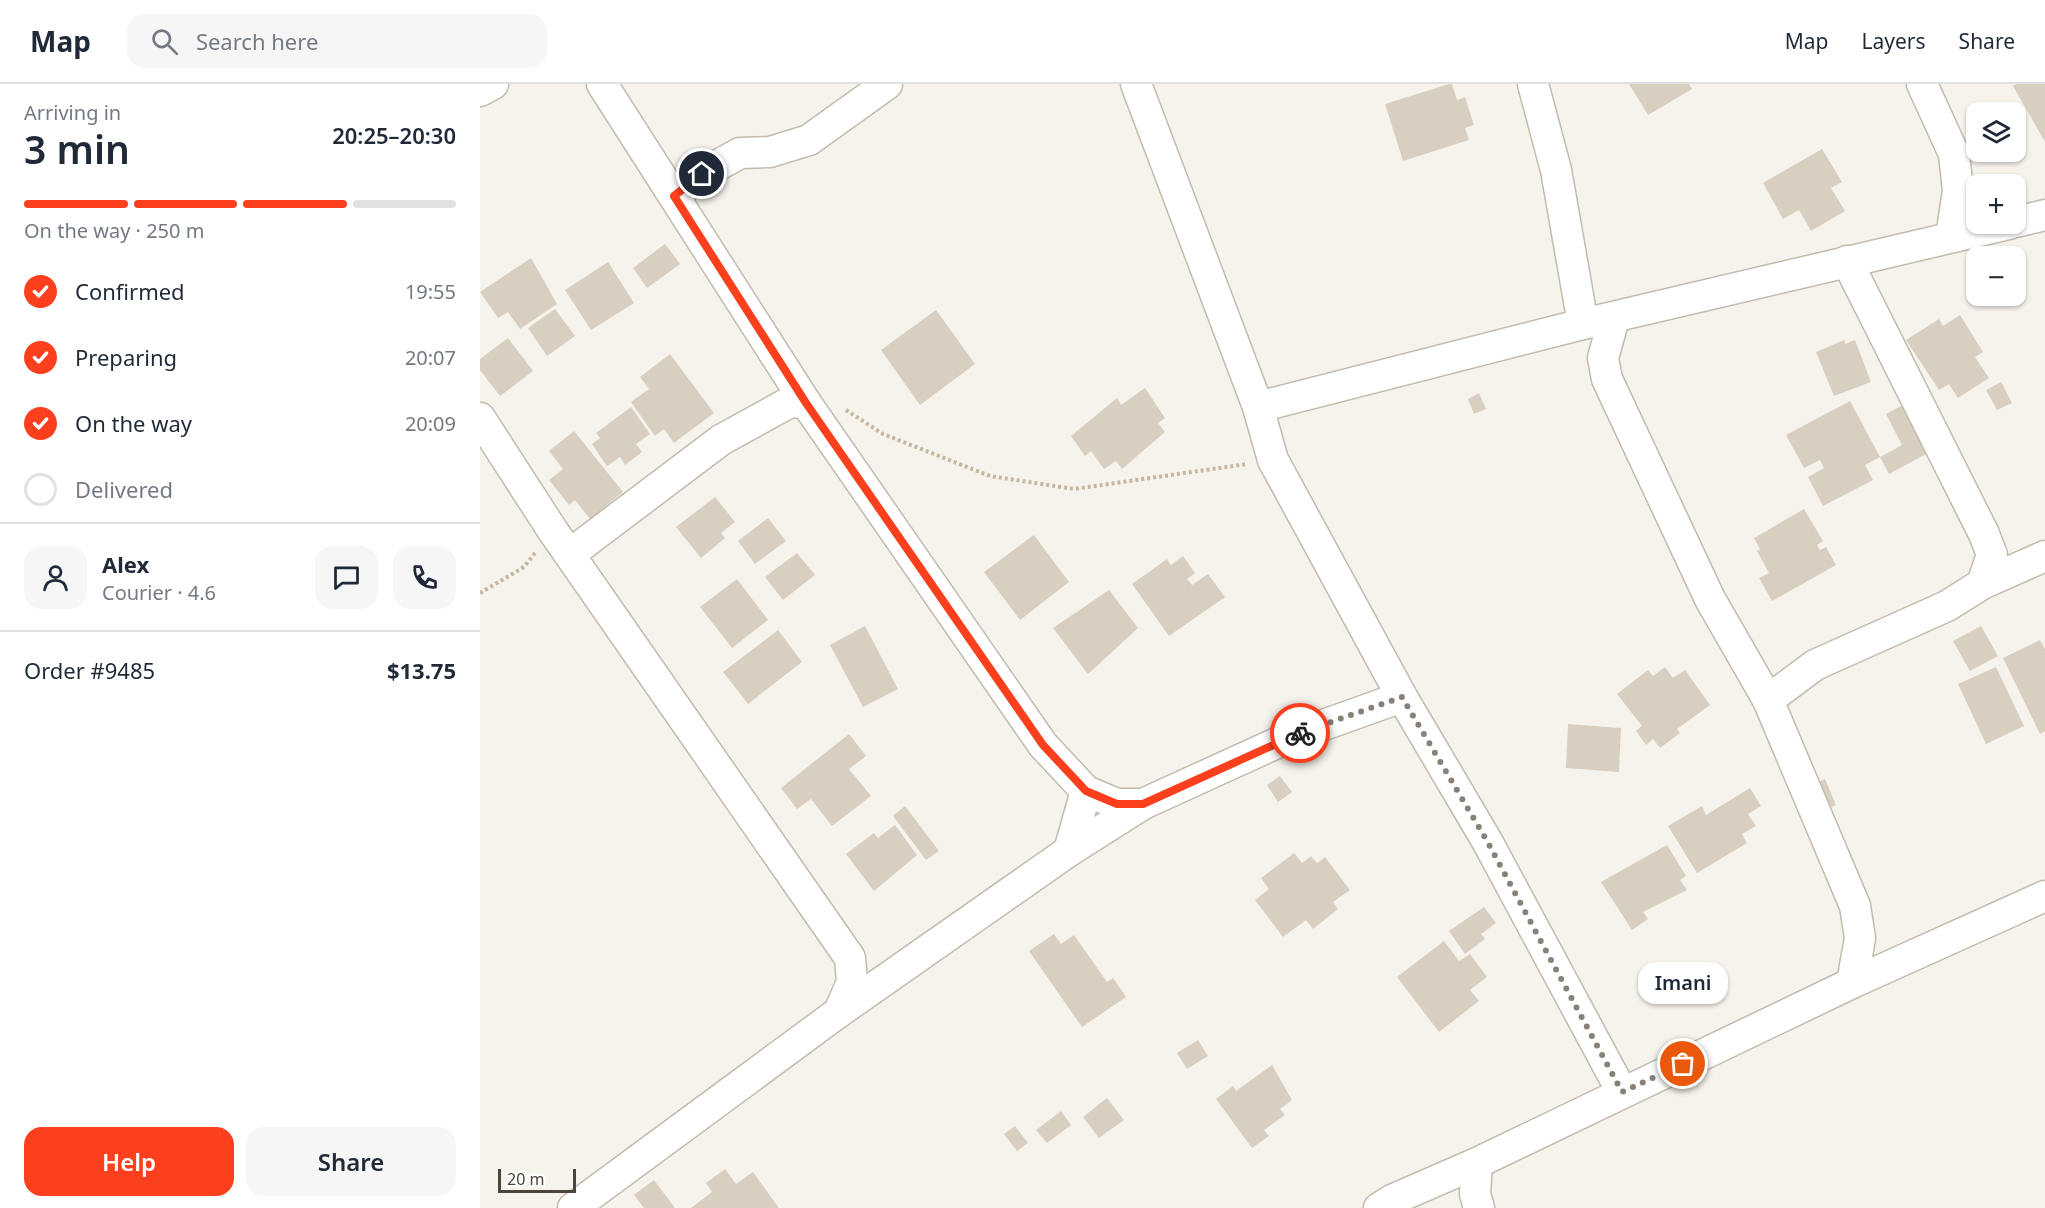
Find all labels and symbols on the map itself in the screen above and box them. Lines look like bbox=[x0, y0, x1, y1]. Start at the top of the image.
pin bbox=[676, 148, 727, 199]
courier bbox=[1270, 703, 1330, 763]
callout: Imani bbox=[1638, 962, 1728, 1004]
pin bbox=[1657, 1038, 1708, 1089]
scale bar bbox=[498, 1166, 576, 1194]

